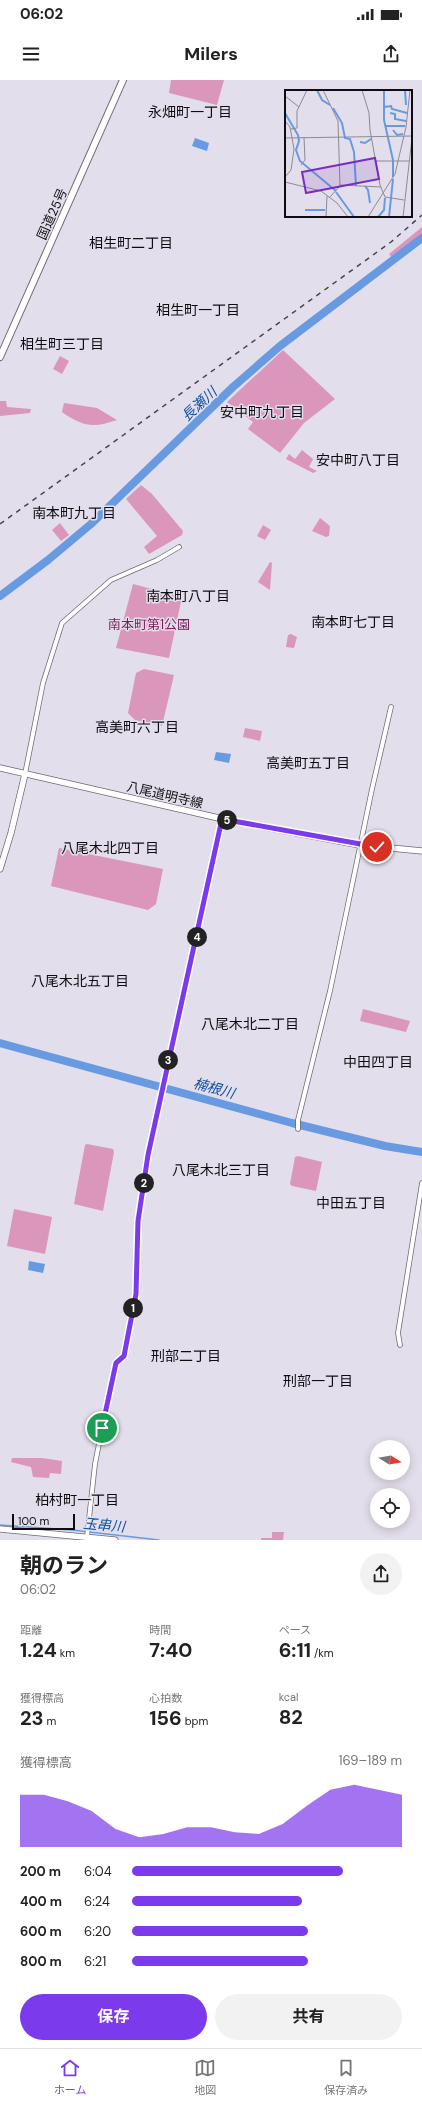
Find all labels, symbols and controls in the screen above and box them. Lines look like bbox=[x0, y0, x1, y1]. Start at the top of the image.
text: 06:02 bbox=[20, 4, 63, 24]
text: Milers bbox=[184, 42, 238, 66]
icon: menu bbox=[20, 43, 42, 65]
icon: share bbox=[380, 43, 402, 65]
inset map bbox=[285, 90, 412, 217]
district label: 永畑町一丁目 bbox=[148, 103, 232, 121]
street label: 国道25号 bbox=[33, 186, 71, 242]
district label: 相生町二丁目 bbox=[89, 234, 173, 252]
district label: 相生町一丁目 bbox=[156, 301, 240, 319]
district label: 相生町三丁目 bbox=[20, 335, 104, 353]
water label: 長瀬川 bbox=[178, 382, 222, 425]
district label: 安中町九丁目 bbox=[220, 403, 304, 421]
district label: 安中町八丁目 bbox=[316, 451, 400, 469]
district label: 南本町九丁目 bbox=[32, 504, 116, 522]
district label: 南本町八丁目 bbox=[146, 587, 230, 605]
district label: 南本町七丁目 bbox=[311, 613, 395, 631]
park label: 南本町第1公園 bbox=[108, 616, 190, 633]
district label: 高美町六丁目 bbox=[95, 718, 179, 736]
district label: 高美町五丁目 bbox=[266, 754, 350, 772]
street label: 八尾道明寺線 bbox=[125, 778, 205, 812]
pin: 5 bbox=[217, 810, 237, 830]
text: 5 bbox=[224, 813, 230, 827]
pin bbox=[360, 830, 394, 864]
icon: check bbox=[366, 836, 388, 858]
district label: 八尾木北四丁目 bbox=[61, 839, 159, 857]
pin: 4 bbox=[187, 927, 207, 947]
text: 4 bbox=[193, 930, 201, 944]
district label: 八尾木北五丁目 bbox=[31, 972, 129, 990]
district label: 八尾木北二丁目 bbox=[201, 1015, 299, 1033]
pin: 3 bbox=[158, 1050, 178, 1070]
text: 3 bbox=[165, 1053, 171, 1067]
district label: 中田四丁目 bbox=[343, 1053, 413, 1071]
water label: 楠根川 bbox=[191, 1074, 239, 1103]
district label: 八尾木北三丁目 bbox=[172, 1161, 270, 1179]
pin: 2 bbox=[134, 1173, 154, 1193]
text: 2 bbox=[141, 1176, 147, 1190]
district label: 中田五丁目 bbox=[316, 1194, 386, 1212]
pin: 1 bbox=[123, 1298, 143, 1318]
text: 1 bbox=[131, 1301, 135, 1315]
district label: 刑部二丁目 bbox=[151, 1347, 221, 1365]
district label: 刑部一丁目 bbox=[283, 1372, 353, 1390]
pin bbox=[85, 1411, 119, 1445]
icon: arrive bbox=[91, 1417, 113, 1439]
north arrow bbox=[370, 1440, 410, 1480]
map controls bbox=[370, 1440, 410, 1528]
button: locate bbox=[370, 1488, 410, 1528]
district label: 柏村町一丁目 bbox=[35, 1491, 119, 1509]
scale bar bbox=[12, 1512, 75, 1531]
text: 100 m bbox=[18, 1514, 49, 1528]
water label: 玉串川 bbox=[82, 1514, 128, 1536]
text: 朝のラン bbox=[20, 1551, 108, 1580]
button: share bbox=[360, 1553, 402, 1595]
text: 06:02 bbox=[20, 1581, 56, 1598]
text: 距離 bbox=[20, 1623, 42, 1637]
text: 時間 bbox=[149, 1623, 171, 1637]
text: ペース bbox=[279, 1623, 311, 1637]
text: 1.24 bbox=[20, 1637, 57, 1663]
text: 7:40 bbox=[149, 1637, 192, 1663]
text: 6:11 bbox=[279, 1637, 311, 1663]
text: km bbox=[57, 1646, 75, 1660]
text: /km bbox=[311, 1646, 334, 1660]
text: kcal bbox=[279, 1690, 299, 1704]
text: 獲得標高 bbox=[20, 1691, 64, 1705]
text: 心拍数 bbox=[149, 1691, 182, 1705]
text: 82 bbox=[279, 1704, 303, 1730]
text: 23 bbox=[20, 1705, 44, 1731]
text: 156 bbox=[149, 1705, 182, 1731]
text: m bbox=[44, 1714, 56, 1728]
text: bpm bbox=[182, 1714, 208, 1728]
text: 169–189 m bbox=[338, 1752, 402, 1769]
text: 獲得標高 bbox=[20, 1754, 72, 1771]
text: 200 m bbox=[20, 1863, 61, 1880]
text: 6:04 bbox=[84, 1863, 112, 1880]
text: 400 m bbox=[20, 1893, 62, 1910]
text: 6:24 bbox=[84, 1893, 110, 1910]
text: 600 m bbox=[20, 1923, 62, 1940]
text: 6:20 bbox=[84, 1923, 111, 1940]
text: 800 m bbox=[20, 1953, 62, 1970]
text: 6:21 bbox=[84, 1953, 106, 1970]
button: 保存 bbox=[20, 1994, 207, 2040]
button: 共有 bbox=[215, 1994, 402, 2040]
tab: ホーム bbox=[54, 2057, 87, 2097]
tab: 地図 bbox=[194, 2057, 216, 2097]
tab: 保存済み bbox=[324, 2057, 368, 2097]

